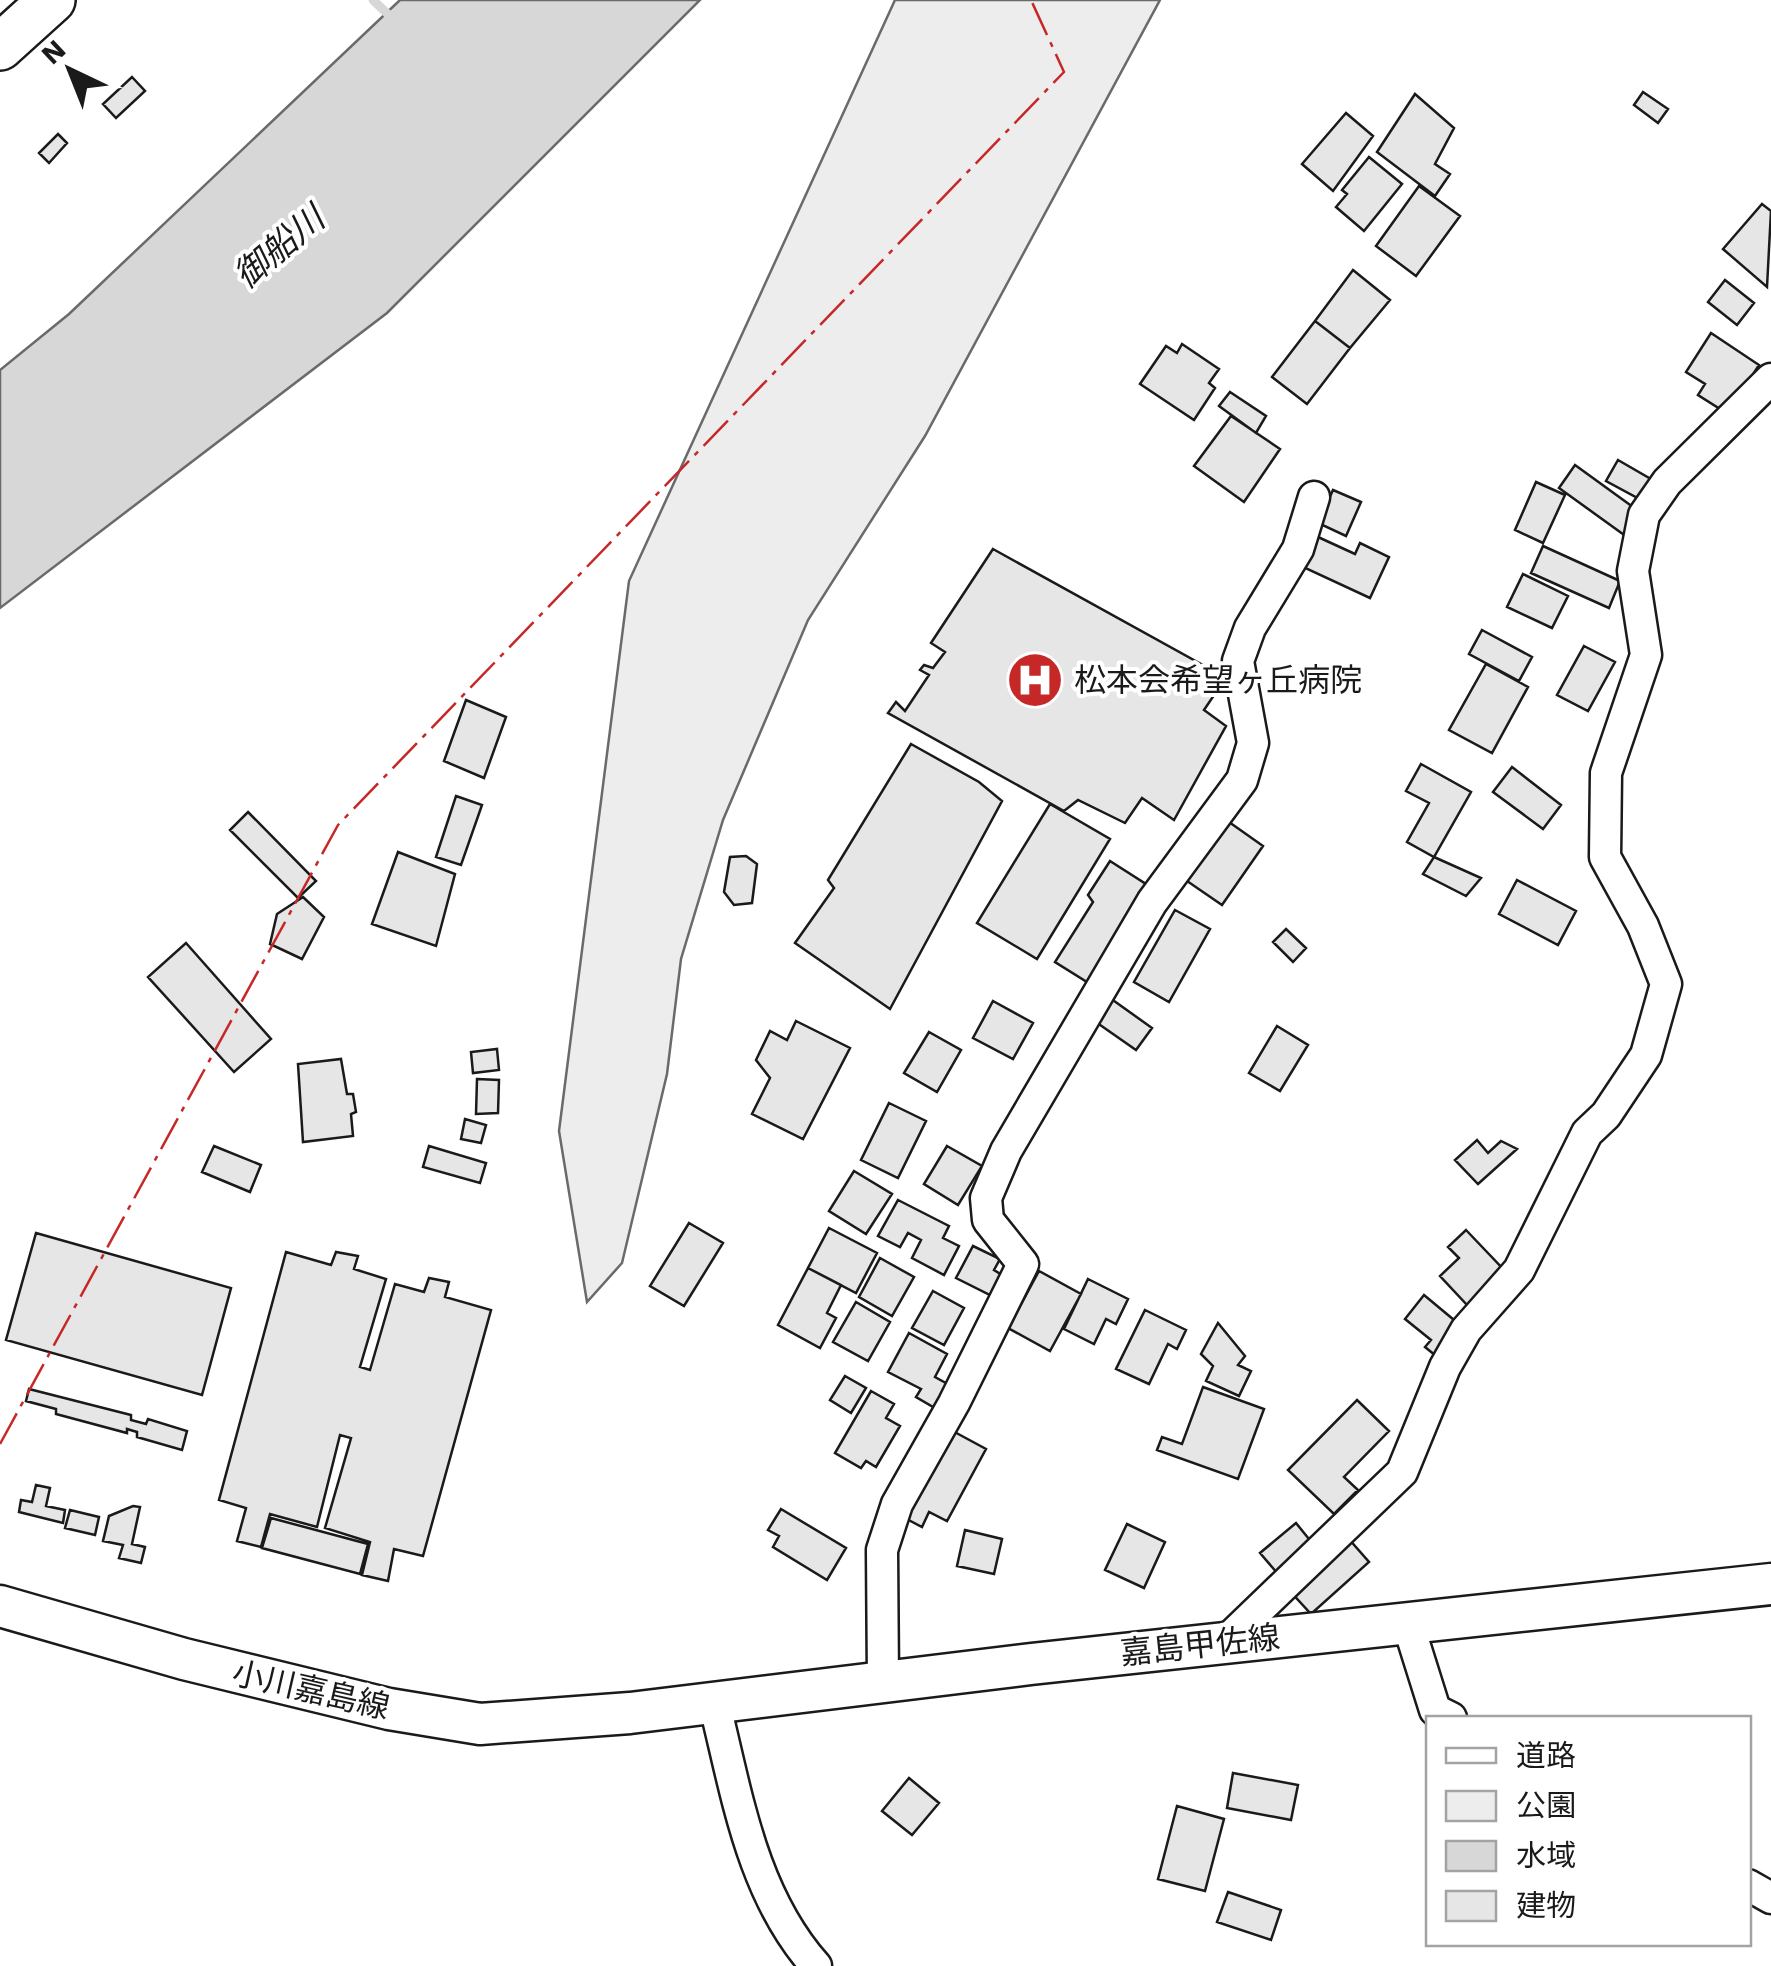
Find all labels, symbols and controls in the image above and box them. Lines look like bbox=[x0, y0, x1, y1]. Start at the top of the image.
north arrow bbox=[20, 20, 120, 120]
text: N bbox=[34, 33, 72, 71]
water label: 御船川 bbox=[225, 195, 336, 297]
hospital icon: 松本会希望ヶ丘病院 bbox=[1005, 650, 1065, 710]
place label: 松本会希望ヶ丘病院 bbox=[1074, 661, 1362, 699]
street label: 嘉島甲佐線 bbox=[1118, 1618, 1282, 1672]
street label: 小川嘉島線 bbox=[229, 1653, 393, 1727]
legend bbox=[1426, 1716, 1751, 1946]
text: 道路 bbox=[1516, 1738, 1576, 1773]
text: 公園 bbox=[1516, 1788, 1576, 1823]
text: 水域 bbox=[1516, 1838, 1576, 1873]
text: 建物 bbox=[1516, 1888, 1576, 1923]

